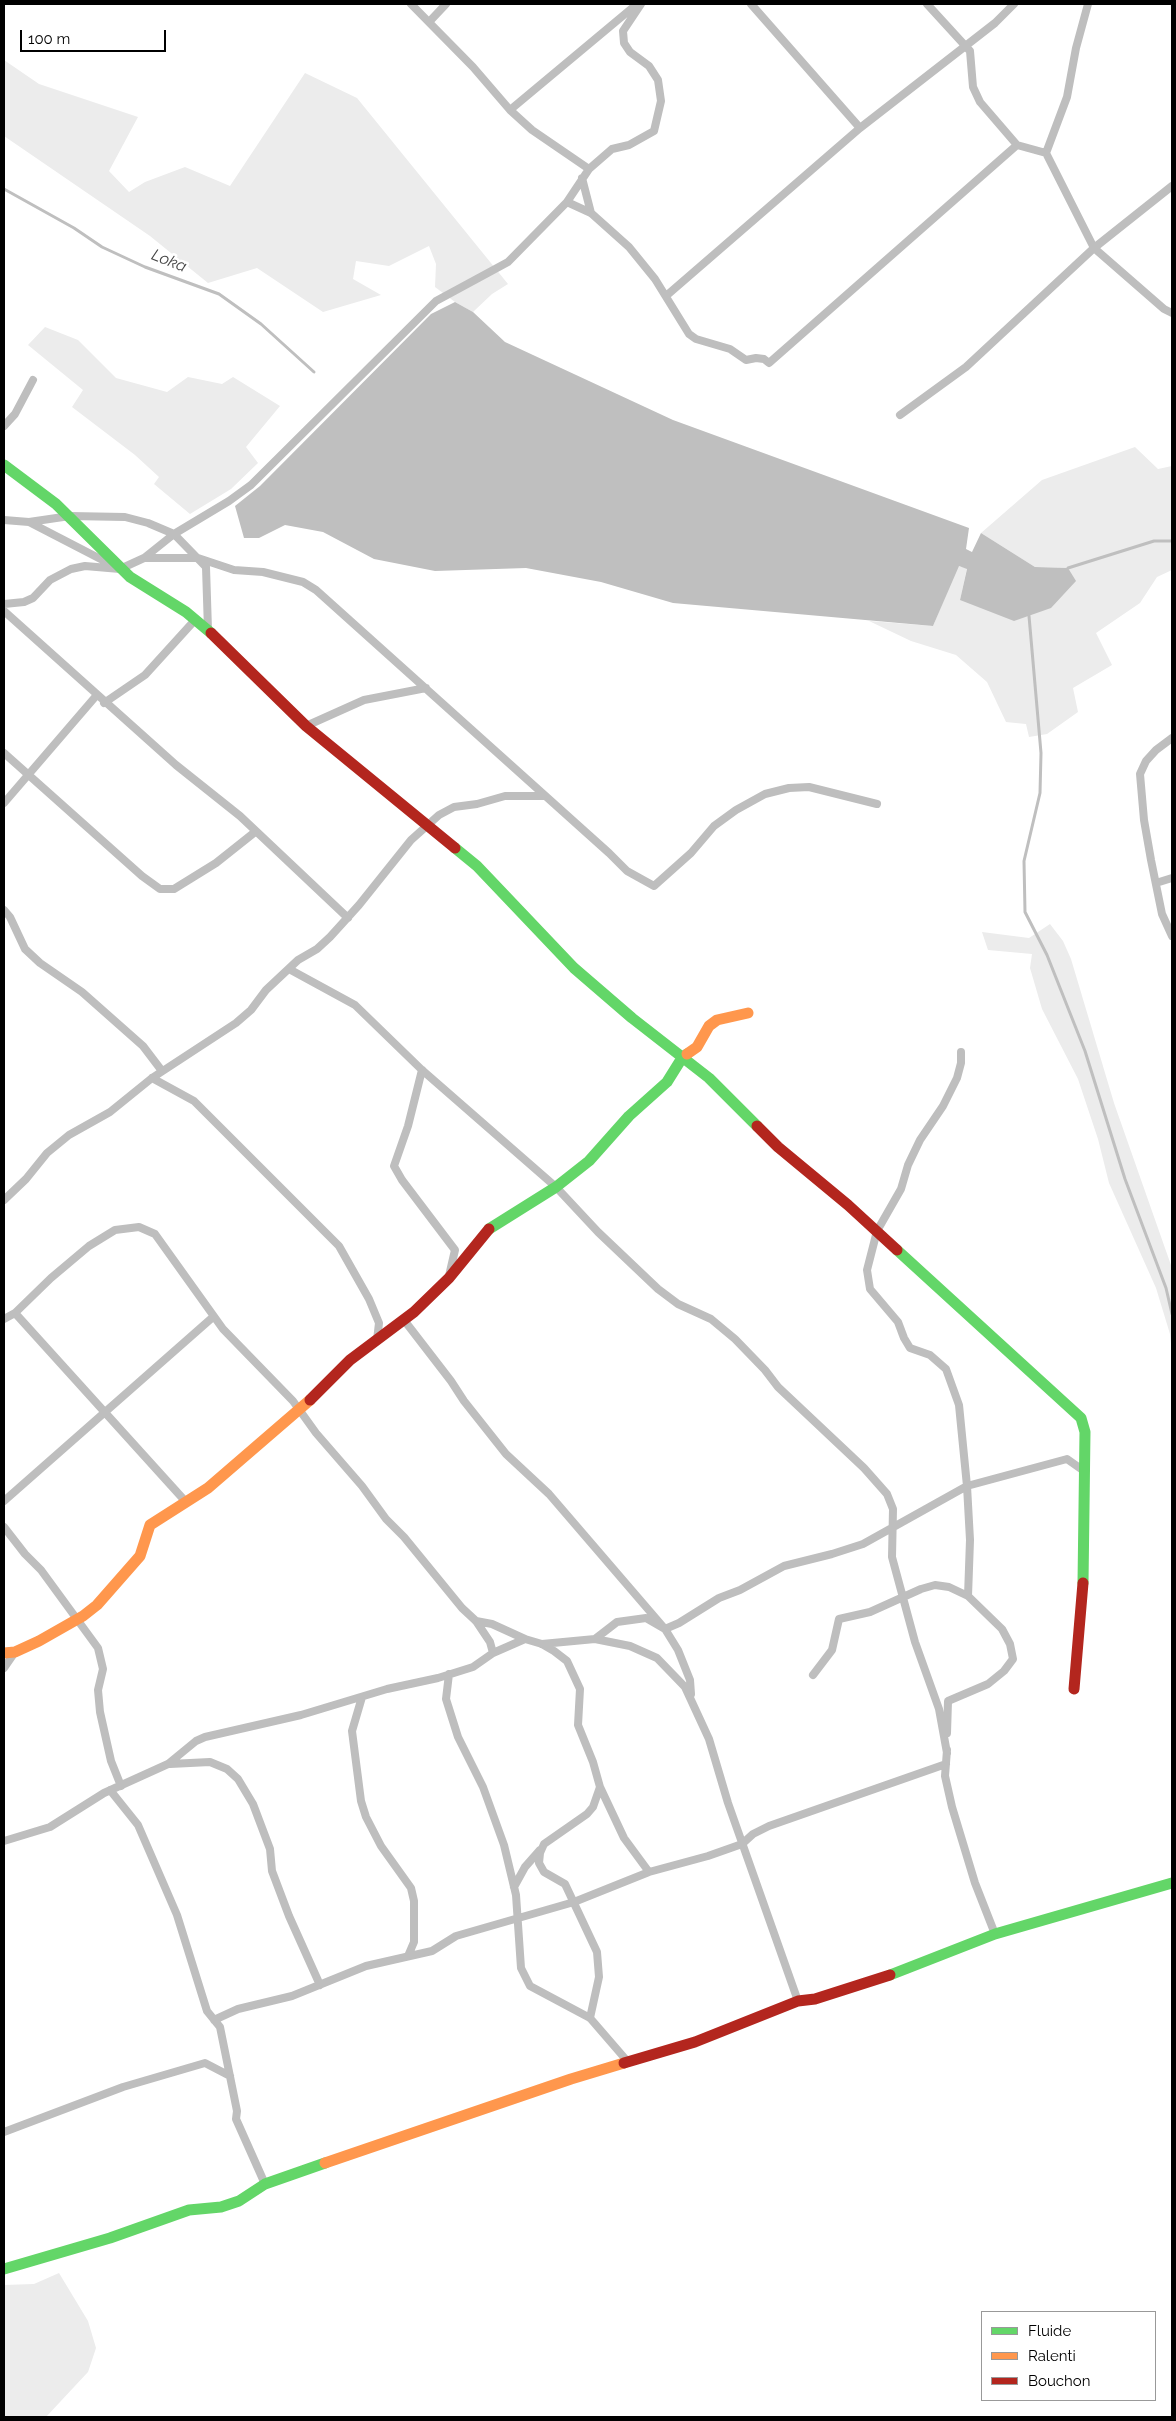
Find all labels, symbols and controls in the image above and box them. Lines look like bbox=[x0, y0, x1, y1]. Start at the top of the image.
scale bar bbox=[22, 20, 169, 52]
text: 100 m bbox=[28, 30, 70, 48]
water label: Loka bbox=[149, 245, 189, 277]
legend bbox=[981, 2311, 1156, 2401]
text: Fluide bbox=[1028, 2322, 1071, 2340]
text: Ralenti bbox=[1028, 2347, 1076, 2365]
text: Bouchon bbox=[1028, 2372, 1090, 2390]

